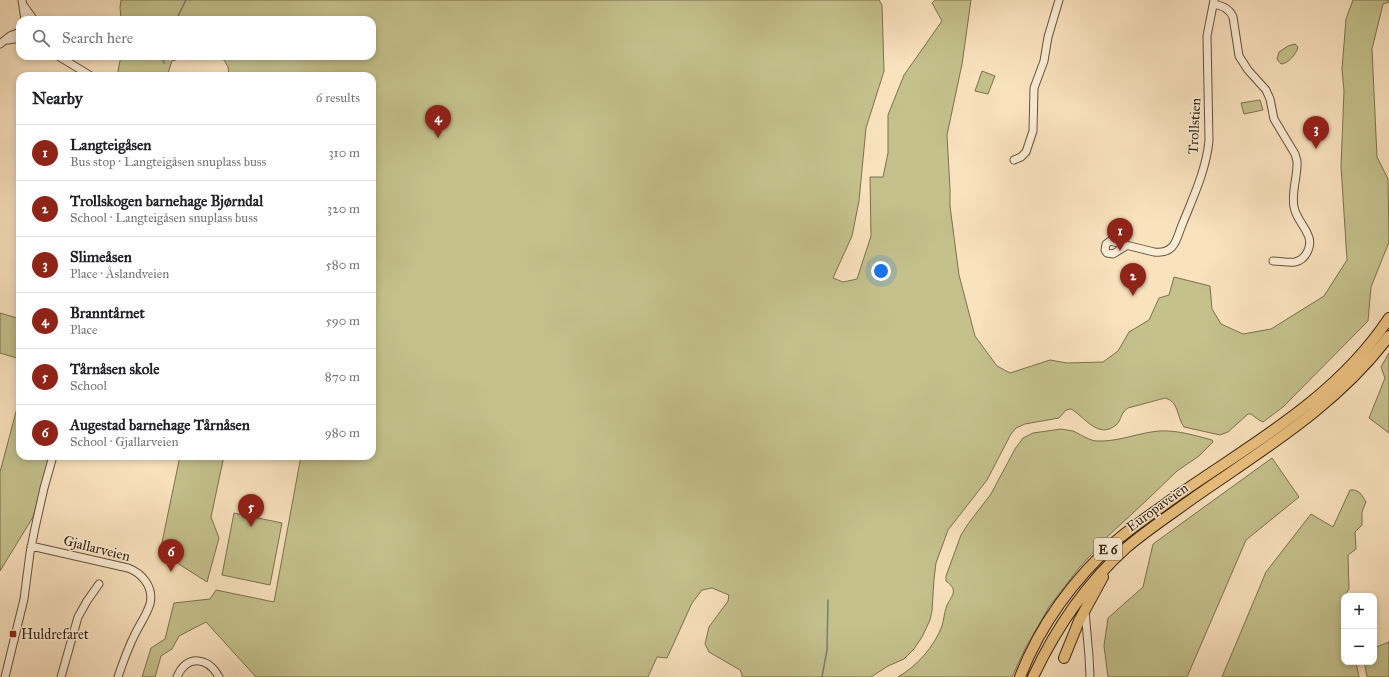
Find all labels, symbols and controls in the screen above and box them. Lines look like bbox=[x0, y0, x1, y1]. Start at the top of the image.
search box bbox=[16, 16, 376, 60]
icon: search bbox=[30, 27, 52, 49]
text: Search here bbox=[62, 29, 133, 47]
text: Nearby bbox=[32, 88, 83, 109]
text: 6 results bbox=[316, 90, 360, 106]
street label: Trollstien bbox=[1185, 97, 1204, 155]
pin: 4 bbox=[425, 105, 451, 138]
pin: 3 bbox=[1303, 116, 1329, 149]
text: Langteigåsen bbox=[70, 136, 151, 154]
text: 1 bbox=[42, 145, 48, 161]
text: 310 m bbox=[328, 145, 360, 161]
text: Bus stop · Langteigåsen snuplass buss bbox=[70, 154, 266, 170]
text: Trollskogen barnehage Bjørndal bbox=[70, 192, 263, 210]
text: 2 bbox=[42, 201, 48, 217]
text: 320 m bbox=[327, 201, 360, 217]
text: School · Langteigåsen snuplass buss bbox=[70, 210, 258, 226]
pin: 1 bbox=[1107, 218, 1133, 251]
text: Slimeåsen bbox=[70, 248, 132, 266]
text: 3 bbox=[42, 257, 48, 273]
text: 580 m bbox=[326, 257, 360, 273]
your location bbox=[871, 261, 891, 281]
pin: 2 bbox=[1120, 263, 1146, 296]
text: Place · Åslandveien bbox=[70, 266, 169, 282]
text: Branntårnet bbox=[70, 304, 145, 322]
text: 4 bbox=[41, 313, 49, 329]
text: 590 m bbox=[326, 313, 360, 329]
text: Place bbox=[70, 322, 97, 338]
text: Tårnåsen skole bbox=[70, 360, 160, 378]
text: 5 bbox=[42, 369, 48, 385]
text: 870 m bbox=[325, 369, 360, 385]
text: School bbox=[70, 378, 107, 394]
text: Augestad barnehage Tårnåsen bbox=[70, 416, 250, 434]
text: 6 bbox=[42, 425, 48, 441]
text: 980 m bbox=[325, 425, 360, 441]
text: School · Gjallarveien bbox=[70, 434, 179, 450]
street label: Europaveien bbox=[1123, 479, 1192, 535]
pin: 5 bbox=[238, 494, 264, 527]
street label: Gjallarveien bbox=[62, 532, 132, 565]
road number: E 6 bbox=[1094, 538, 1122, 560]
pin: 6 bbox=[158, 539, 184, 572]
map controls bbox=[1341, 593, 1377, 665]
button: + bbox=[1341, 593, 1377, 629]
place label: Huldrefaret bbox=[21, 626, 89, 643]
marker: Huldrefaret bbox=[8, 629, 18, 639]
button: − bbox=[1341, 629, 1377, 665]

